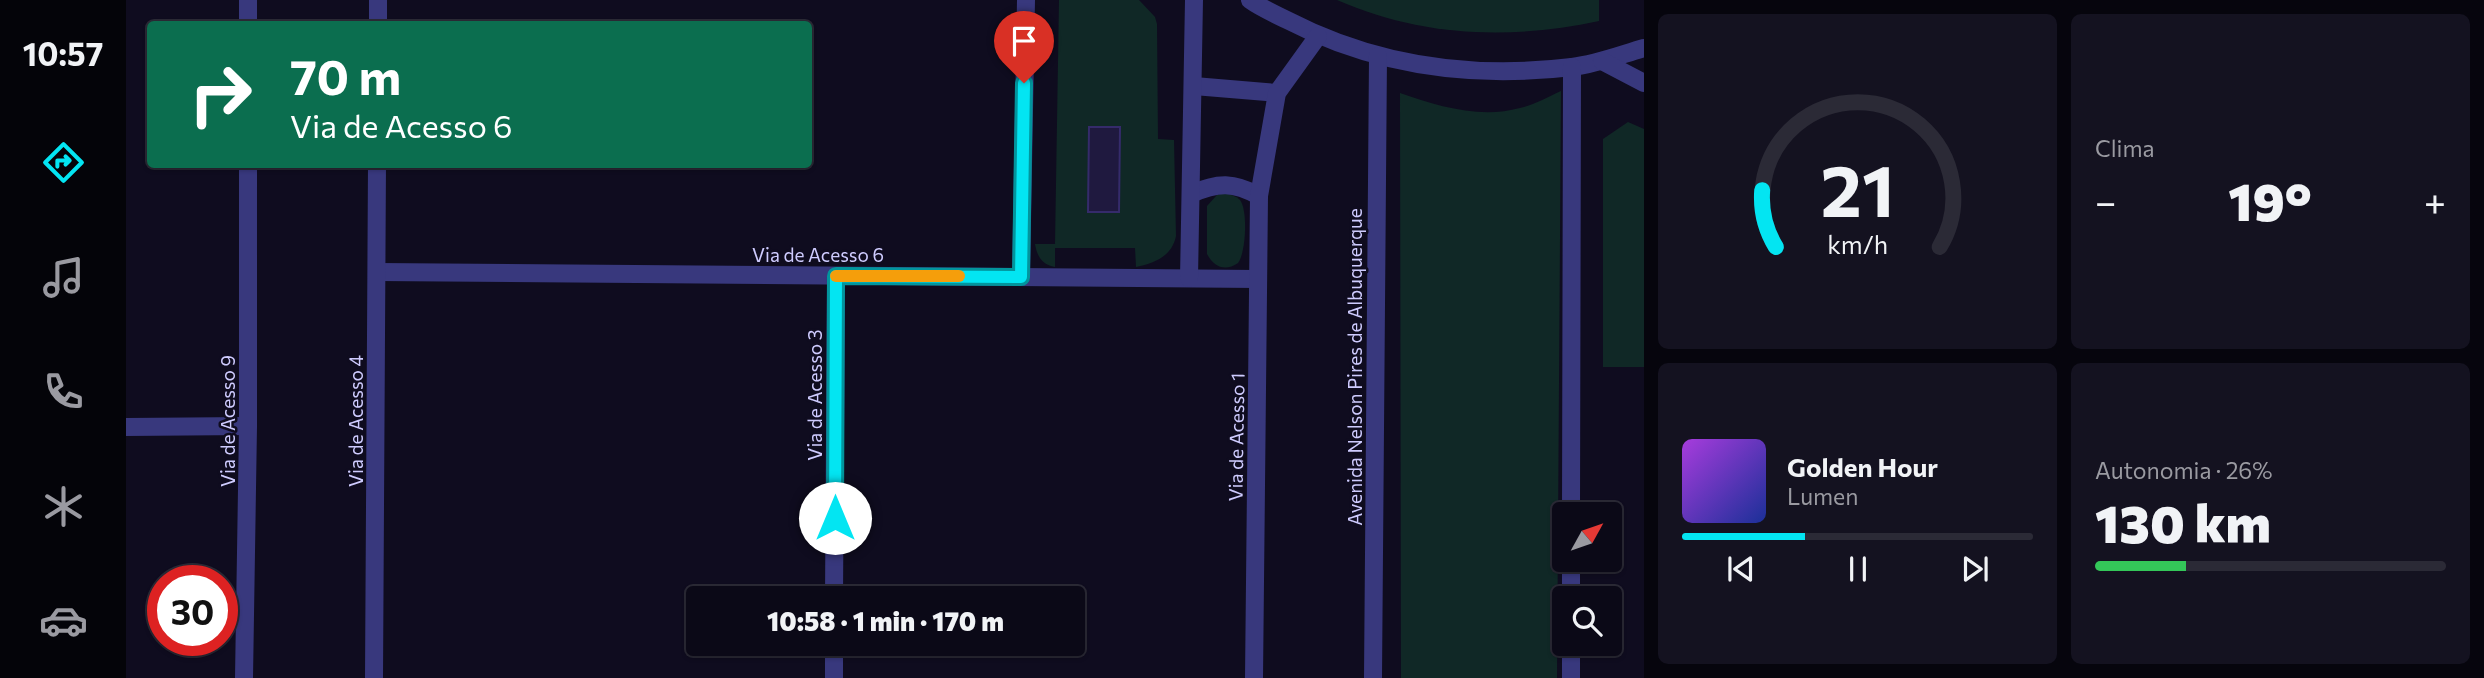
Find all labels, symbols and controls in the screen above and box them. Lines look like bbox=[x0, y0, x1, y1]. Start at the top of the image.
pin bbox=[994, 11, 1054, 83]
icon: arrive bbox=[1005, 22, 1043, 60]
text: 10:57 bbox=[23, 33, 103, 73]
text: 70 m bbox=[290, 45, 401, 105]
icon: right bbox=[175, 49, 266, 140]
text: Via de Acesso 6 bbox=[290, 105, 512, 145]
text: Clima bbox=[2095, 134, 2155, 162]
icon: directions bbox=[39, 138, 88, 187]
text: 21 bbox=[1820, 144, 1895, 233]
text: 19° bbox=[2228, 168, 2312, 232]
text: − bbox=[2095, 177, 2117, 224]
text: + bbox=[2424, 177, 2446, 224]
street label: Avenida Nelson Pires de Albuquerque bbox=[1343, 208, 1366, 526]
text: km/h bbox=[1827, 229, 1888, 259]
street label: Via de Acesso 6 bbox=[752, 243, 884, 266]
icon: music bbox=[39, 253, 88, 302]
street label: Via de Acesso 3 bbox=[803, 329, 826, 461]
street label: Via de Acesso 9 bbox=[216, 355, 239, 487]
street label: Via de Acesso 4 bbox=[344, 355, 367, 487]
icon: phone bbox=[39, 367, 88, 416]
street label: Via de Acesso 1 bbox=[1223, 373, 1249, 501]
text: Golden Hour bbox=[1787, 451, 1938, 482]
text: Autonomia · 26% bbox=[2095, 456, 2273, 484]
position arrow bbox=[798, 481, 872, 555]
icon: climate bbox=[39, 482, 88, 531]
text: Lumen bbox=[1787, 482, 1858, 510]
text: 130 km bbox=[2095, 490, 2271, 554]
north arrow bbox=[1552, 502, 1622, 572]
map controls bbox=[1552, 502, 1622, 656]
icon: previous bbox=[1722, 550, 1760, 588]
icon: pause bbox=[1839, 550, 1877, 588]
icon: next bbox=[1956, 550, 1994, 588]
speed limit sign: 30 bbox=[147, 565, 238, 656]
button: search bbox=[1552, 586, 1622, 656]
icon: car bbox=[39, 596, 88, 645]
text: 10:58 · 1 min · 170 m bbox=[767, 605, 1004, 636]

